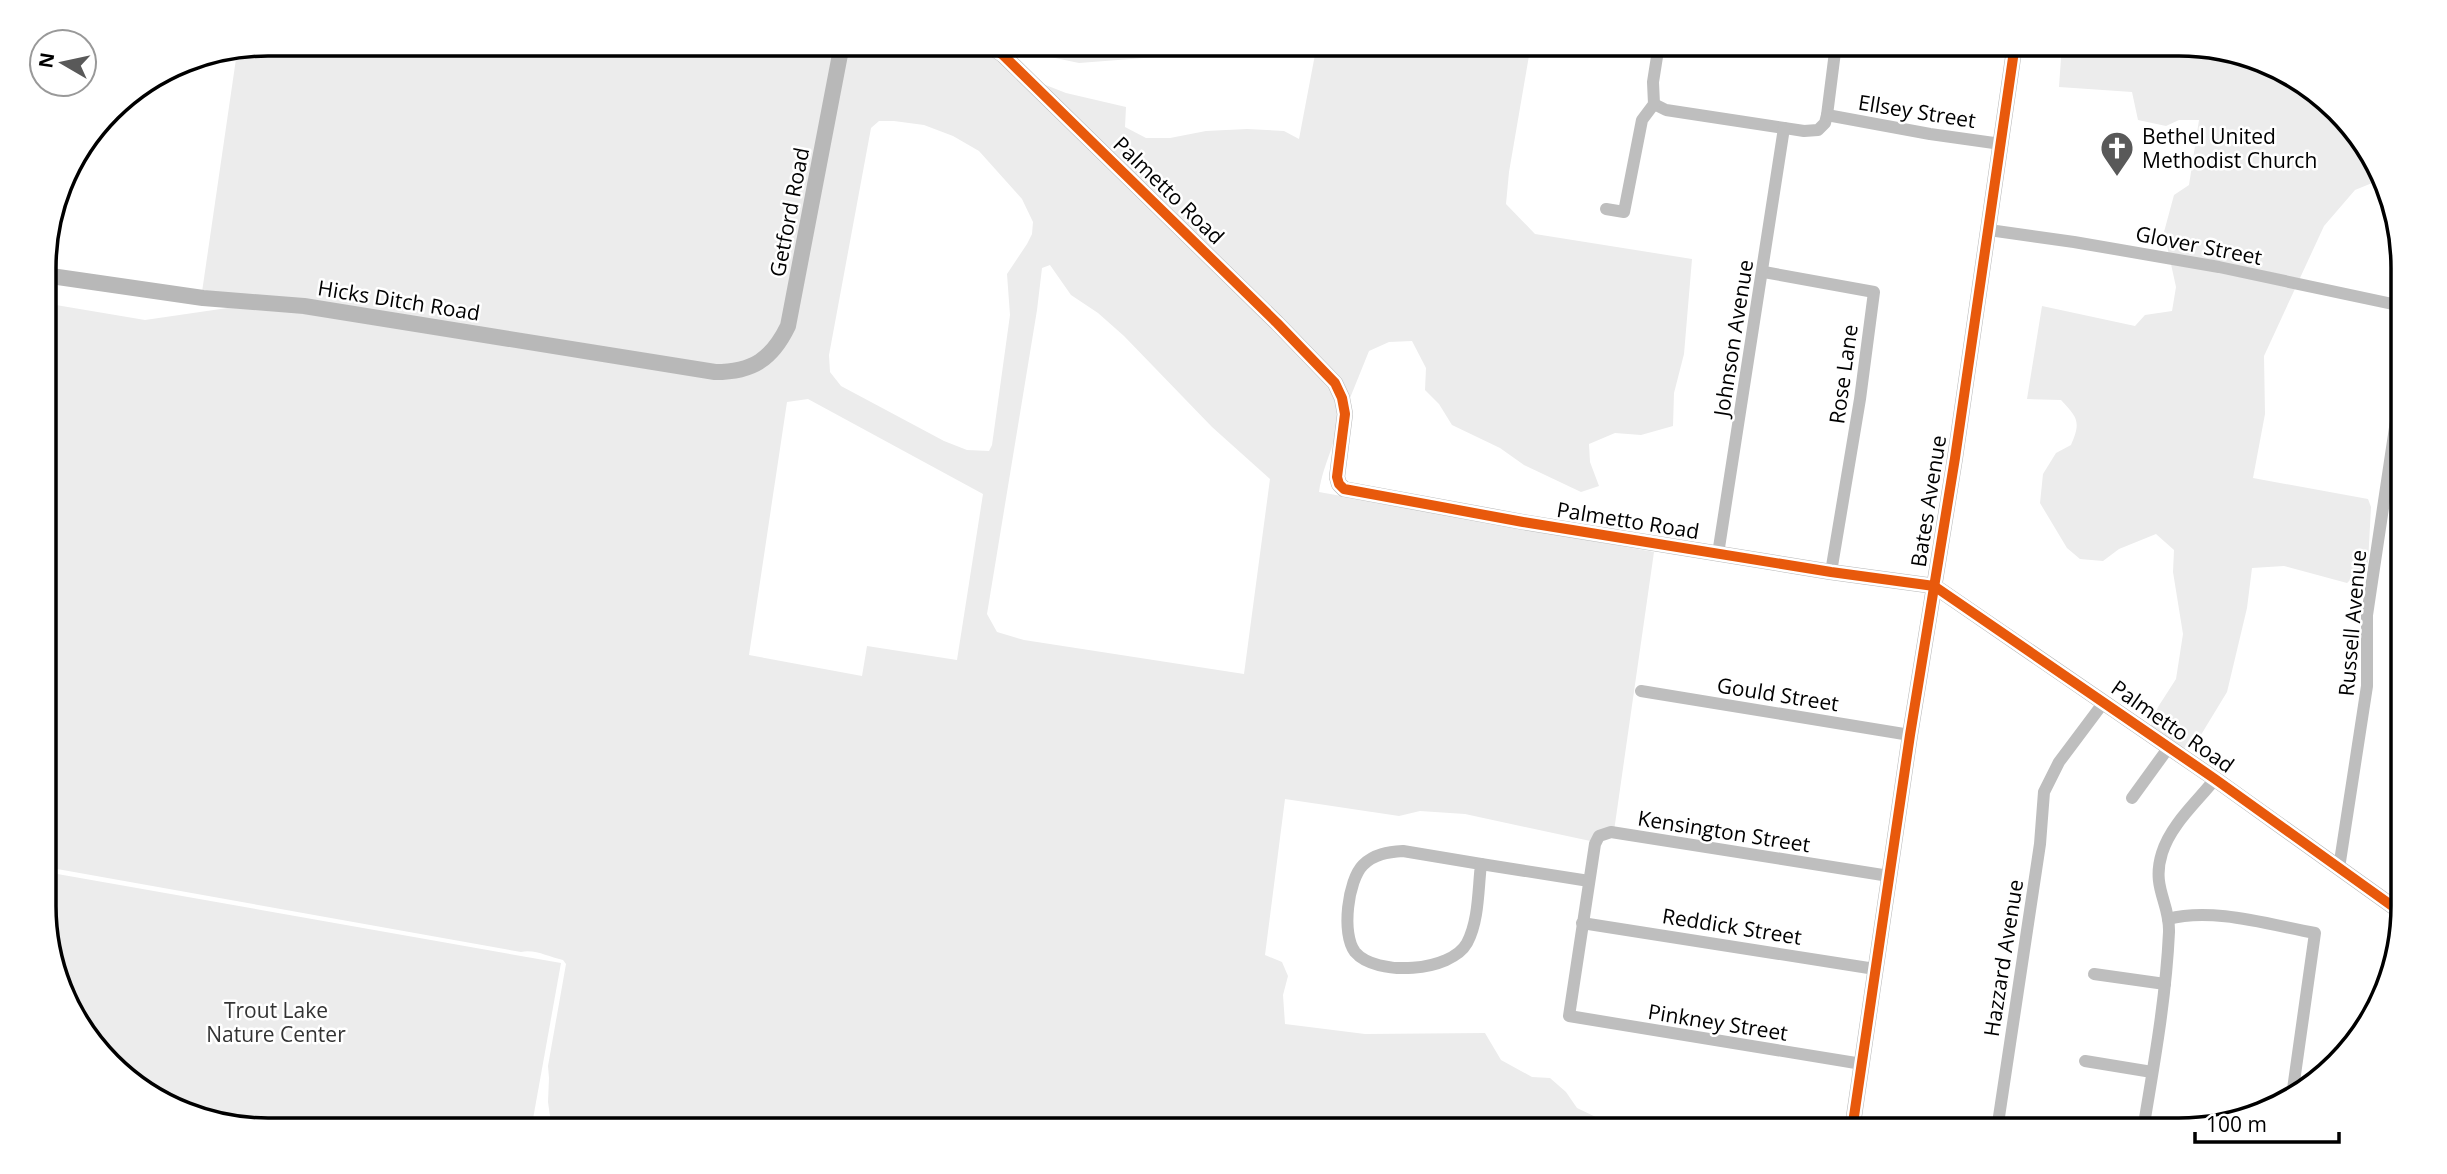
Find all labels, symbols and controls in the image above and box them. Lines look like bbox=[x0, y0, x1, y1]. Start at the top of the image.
north arrow bbox=[28, 28, 98, 98]
text: N bbox=[32, 51, 60, 70]
street label: Ellsey Street bbox=[1856, 88, 1978, 134]
place label: Bethel United Methodist Church bbox=[2142, 122, 2317, 174]
church icon: Bethel United Methodist Church bbox=[2098, 129, 2136, 178]
street label: Palmetto Road bbox=[1107, 130, 1231, 250]
street label: Getford Road bbox=[763, 145, 815, 279]
street label: Glover Street bbox=[2133, 219, 2265, 271]
street label: Johnson Avenue bbox=[1706, 258, 1759, 420]
street label: Hicks Ditch Road bbox=[316, 273, 482, 327]
street label: Rose Lane bbox=[1822, 322, 1864, 426]
street label: Bates Avenue bbox=[1904, 433, 1952, 569]
street label: Palmetto Road bbox=[1555, 495, 1701, 545]
street label: Russell Avenue bbox=[2332, 549, 2372, 697]
street label: Gould Street bbox=[1715, 671, 1841, 717]
street label: Palmetto Road bbox=[2106, 673, 2240, 779]
street label: Kensington Street bbox=[1636, 804, 1812, 858]
street label: Hazzard Avenue bbox=[1977, 878, 2029, 1038]
street label: Reddick Street bbox=[1660, 901, 1804, 951]
park label: Trout Lake Nature Center bbox=[206, 996, 346, 1048]
street label: Pinkney Street bbox=[1646, 997, 1790, 1047]
scale bar bbox=[2195, 1100, 2338, 1144]
text: 100 m bbox=[2206, 1110, 2267, 1138]

